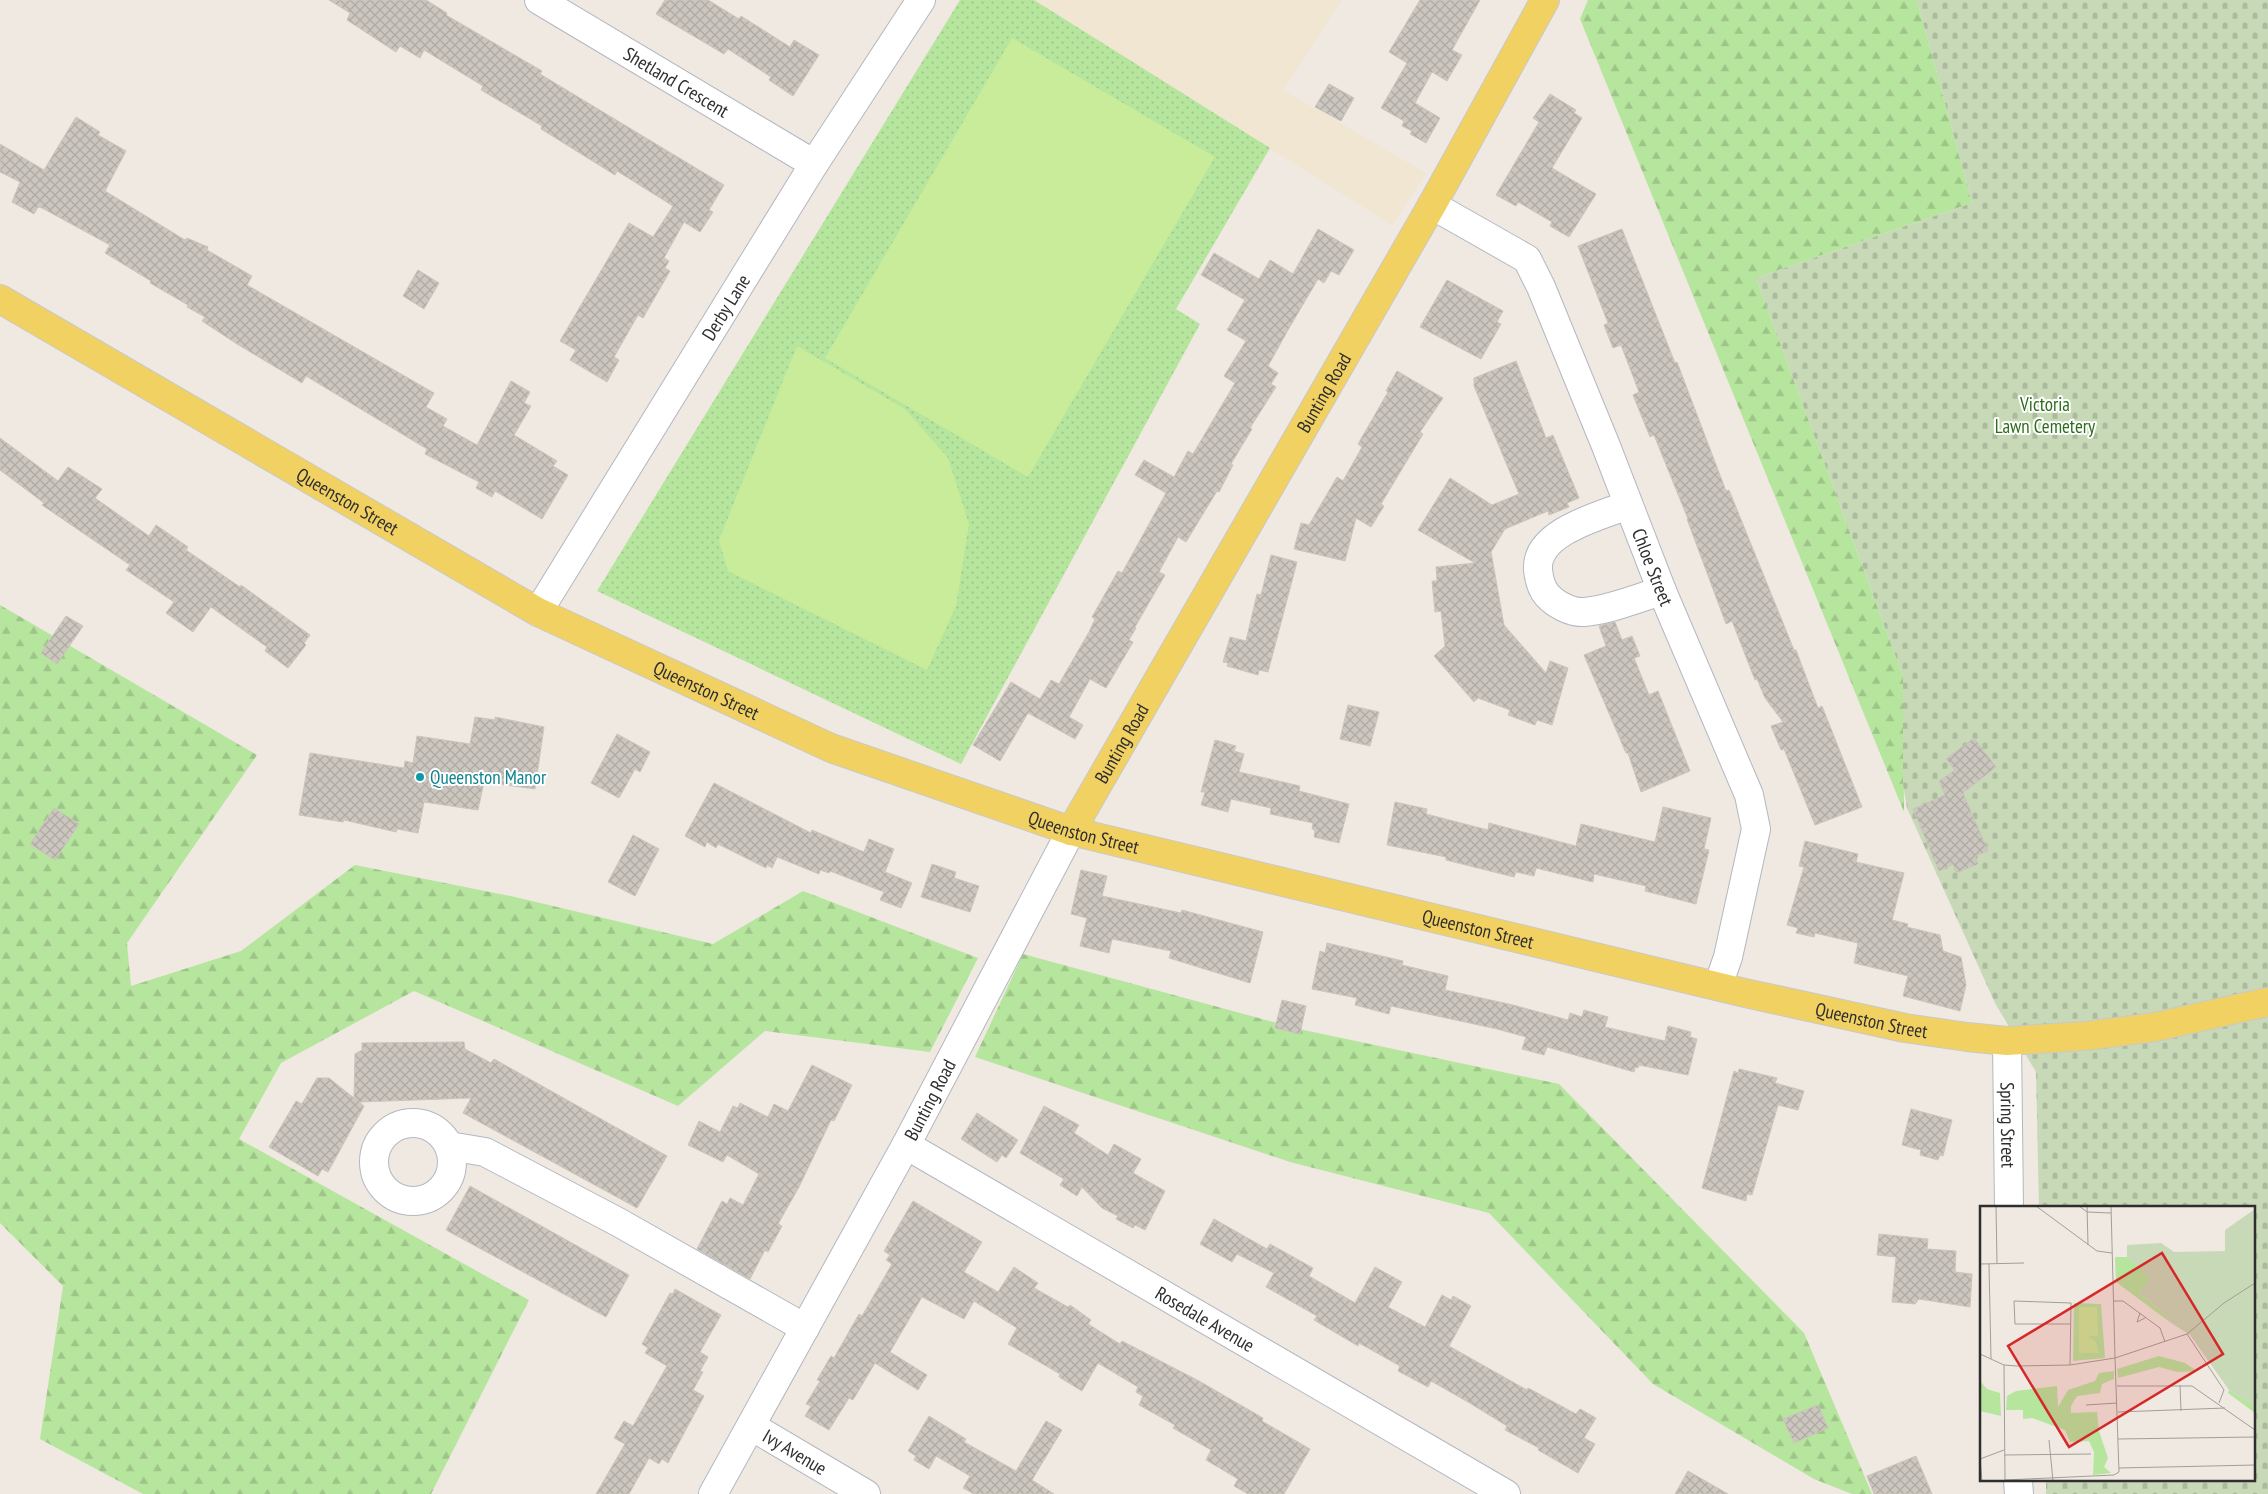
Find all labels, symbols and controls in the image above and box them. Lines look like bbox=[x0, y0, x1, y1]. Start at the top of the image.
street label: Shetland Crescent bbox=[620, 41, 734, 123]
street label: Derby Lane bbox=[696, 270, 755, 345]
street label: Bunting Road bbox=[1291, 349, 1356, 437]
park label: Victoria Lawn Cemetery bbox=[1995, 392, 2096, 438]
street label: Queenston Street bbox=[292, 462, 403, 541]
street label: Chloe Street bbox=[1627, 525, 1679, 610]
street label: Queenston Street bbox=[650, 655, 764, 725]
street label: Bunting Road bbox=[1089, 699, 1154, 788]
place label: Queenston Manor bbox=[430, 765, 547, 789]
marker: Queenston Manor bbox=[414, 771, 426, 783]
street label: Queenston Street bbox=[1025, 805, 1142, 859]
street label: Queenston Street bbox=[1420, 904, 1537, 954]
street label: Queenston Street bbox=[1813, 997, 1930, 1043]
street label: Bunting Road bbox=[899, 1055, 961, 1144]
street label: Spring Street bbox=[1995, 1082, 2021, 1169]
inset map bbox=[1980, 1206, 2256, 1482]
street label: Rosedale Avenue bbox=[1151, 1281, 1259, 1357]
street label: Ivy Avenue bbox=[759, 1424, 831, 1480]

